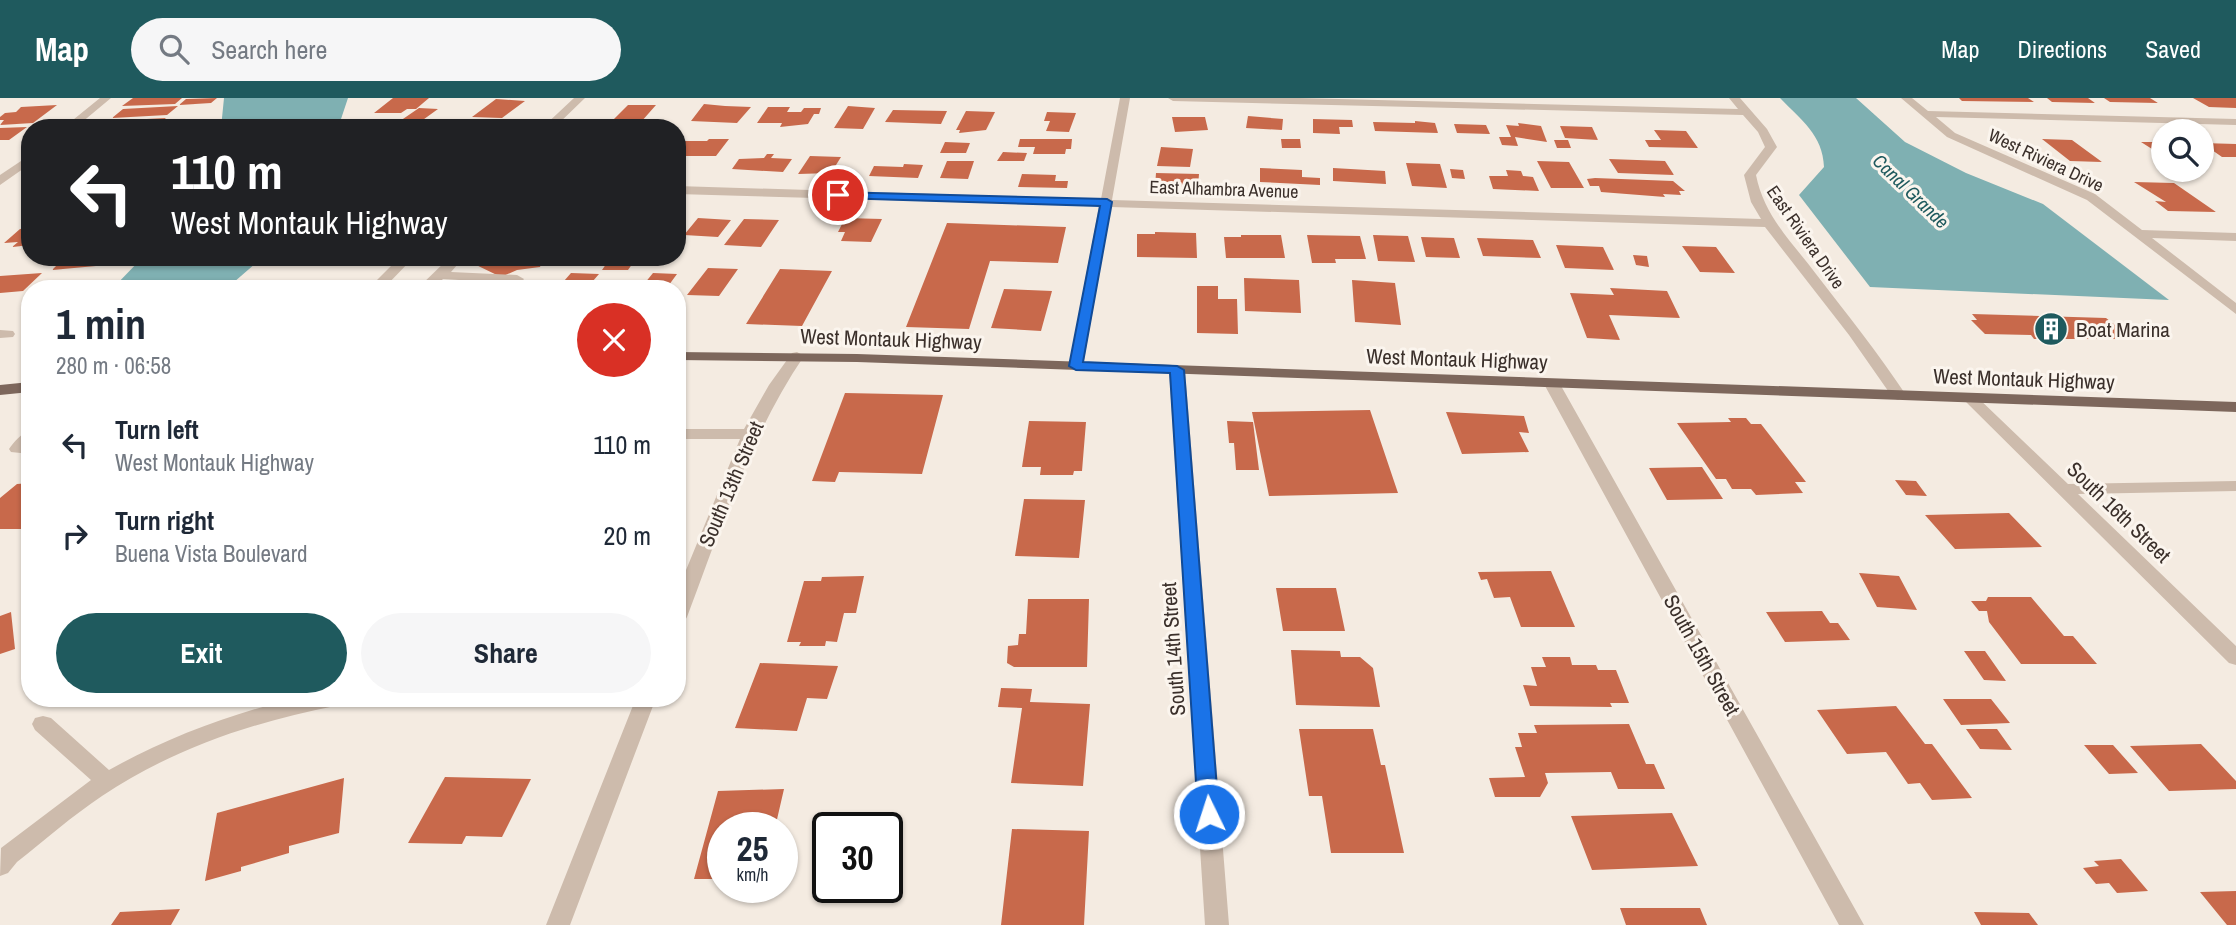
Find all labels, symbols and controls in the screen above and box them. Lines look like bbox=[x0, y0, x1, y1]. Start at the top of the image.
search box bbox=[131, 18, 621, 81]
text: Map bbox=[35, 27, 89, 71]
icon: search bbox=[155, 30, 193, 68]
text: Search here bbox=[211, 32, 327, 67]
text: Map bbox=[1941, 33, 1979, 65]
text: Directions bbox=[2017, 33, 2107, 65]
text: Saved bbox=[2145, 33, 2201, 65]
map controls bbox=[2151, 119, 2214, 182]
button: search bbox=[2151, 119, 2214, 182]
street label: West Riviera Drive bbox=[1984, 122, 2108, 198]
text: 110 m bbox=[171, 138, 283, 204]
icon: left bbox=[56, 147, 147, 238]
water label: Canal Grande bbox=[1867, 148, 1955, 234]
pin bbox=[808, 165, 868, 225]
street label: East Alhambra Avenue bbox=[1149, 174, 1299, 204]
icon: arrive bbox=[819, 176, 857, 214]
street label: East Riviera Drive bbox=[1761, 180, 1851, 294]
text: West Montauk Highway bbox=[171, 201, 448, 244]
text: 1 min bbox=[56, 296, 146, 352]
button: close bbox=[577, 303, 651, 377]
building icon: Boat Marina bbox=[2032, 310, 2070, 348]
place label: Boat Marina bbox=[2076, 315, 2170, 344]
street label: West Montauk Highway bbox=[800, 321, 983, 357]
street label: West Montauk Highway bbox=[1366, 341, 1549, 377]
text: 280 m · 06:58 bbox=[56, 350, 171, 381]
street label: West Montauk Highway bbox=[1933, 361, 2116, 397]
text: Turn left bbox=[115, 412, 199, 447]
street label: South 13th Street bbox=[691, 416, 771, 551]
icon: left bbox=[56, 426, 94, 464]
text: 110 m bbox=[593, 427, 651, 462]
text: West Montauk Highway bbox=[115, 447, 314, 478]
street label: South 16th Street bbox=[2061, 455, 2177, 569]
text: Turn right bbox=[115, 503, 214, 538]
icon: right bbox=[56, 517, 94, 555]
text: 20 m bbox=[604, 518, 651, 553]
text: Buena Vista Boulevard bbox=[115, 538, 308, 569]
street label: South 14th Street bbox=[1154, 581, 1192, 717]
street label: South 15th Street bbox=[1657, 589, 1747, 721]
button: Exit bbox=[56, 613, 347, 693]
button: Share bbox=[361, 613, 651, 693]
position arrow bbox=[1172, 777, 1246, 851]
speed limit sign: 30 bbox=[812, 812, 903, 903]
text: 25 bbox=[737, 825, 768, 872]
text: km/h bbox=[737, 862, 769, 887]

